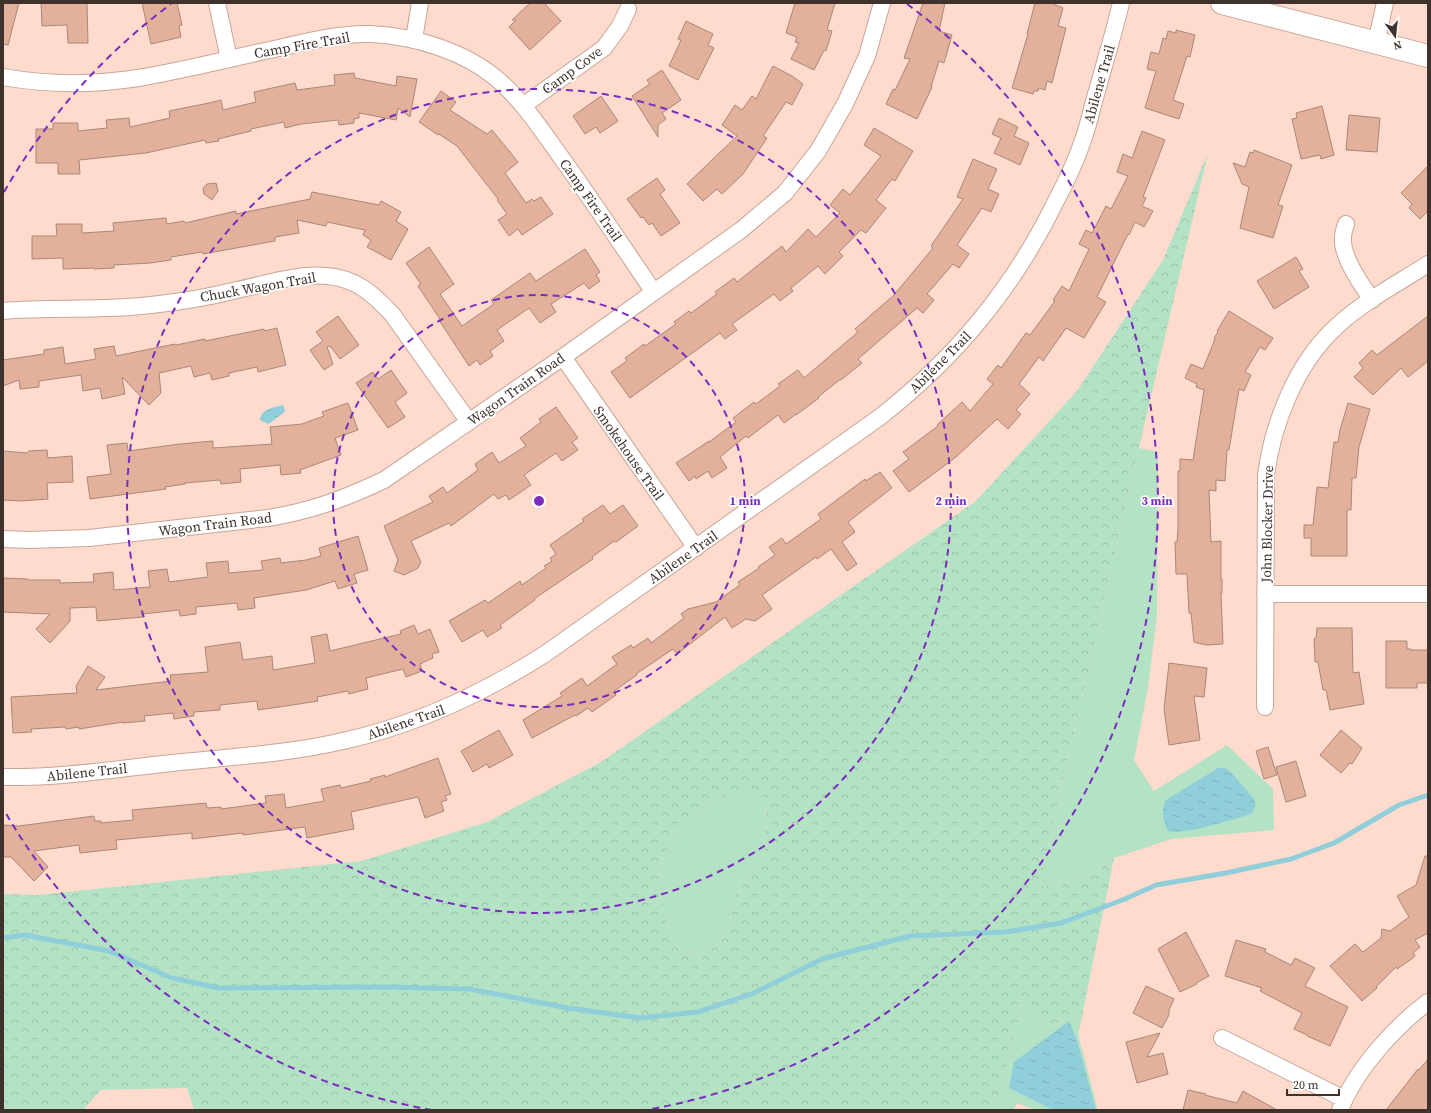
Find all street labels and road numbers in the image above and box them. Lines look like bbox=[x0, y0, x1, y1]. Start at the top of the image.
street label: Camp Fire Trail bbox=[252, 27, 352, 63]
street label: Camp Cove bbox=[538, 41, 606, 99]
street label: Abilene Trail bbox=[1078, 42, 1120, 126]
street label: Camp Fire Trail bbox=[555, 155, 627, 245]
street label: Chuck Wagon Trail bbox=[198, 267, 318, 307]
street label: Abilene Trail bbox=[904, 326, 976, 398]
street label: Wagon Train Road bbox=[463, 348, 569, 430]
street label: Smokehouse Trail bbox=[589, 402, 669, 504]
street label: John Blocker Drive bbox=[1256, 465, 1278, 584]
street label: Wagon Train Road bbox=[157, 507, 273, 541]
street label: Abilene Trail bbox=[644, 526, 722, 588]
street label: Abilene Trail bbox=[365, 699, 447, 745]
street label: Abilene Trail bbox=[46, 758, 128, 786]

